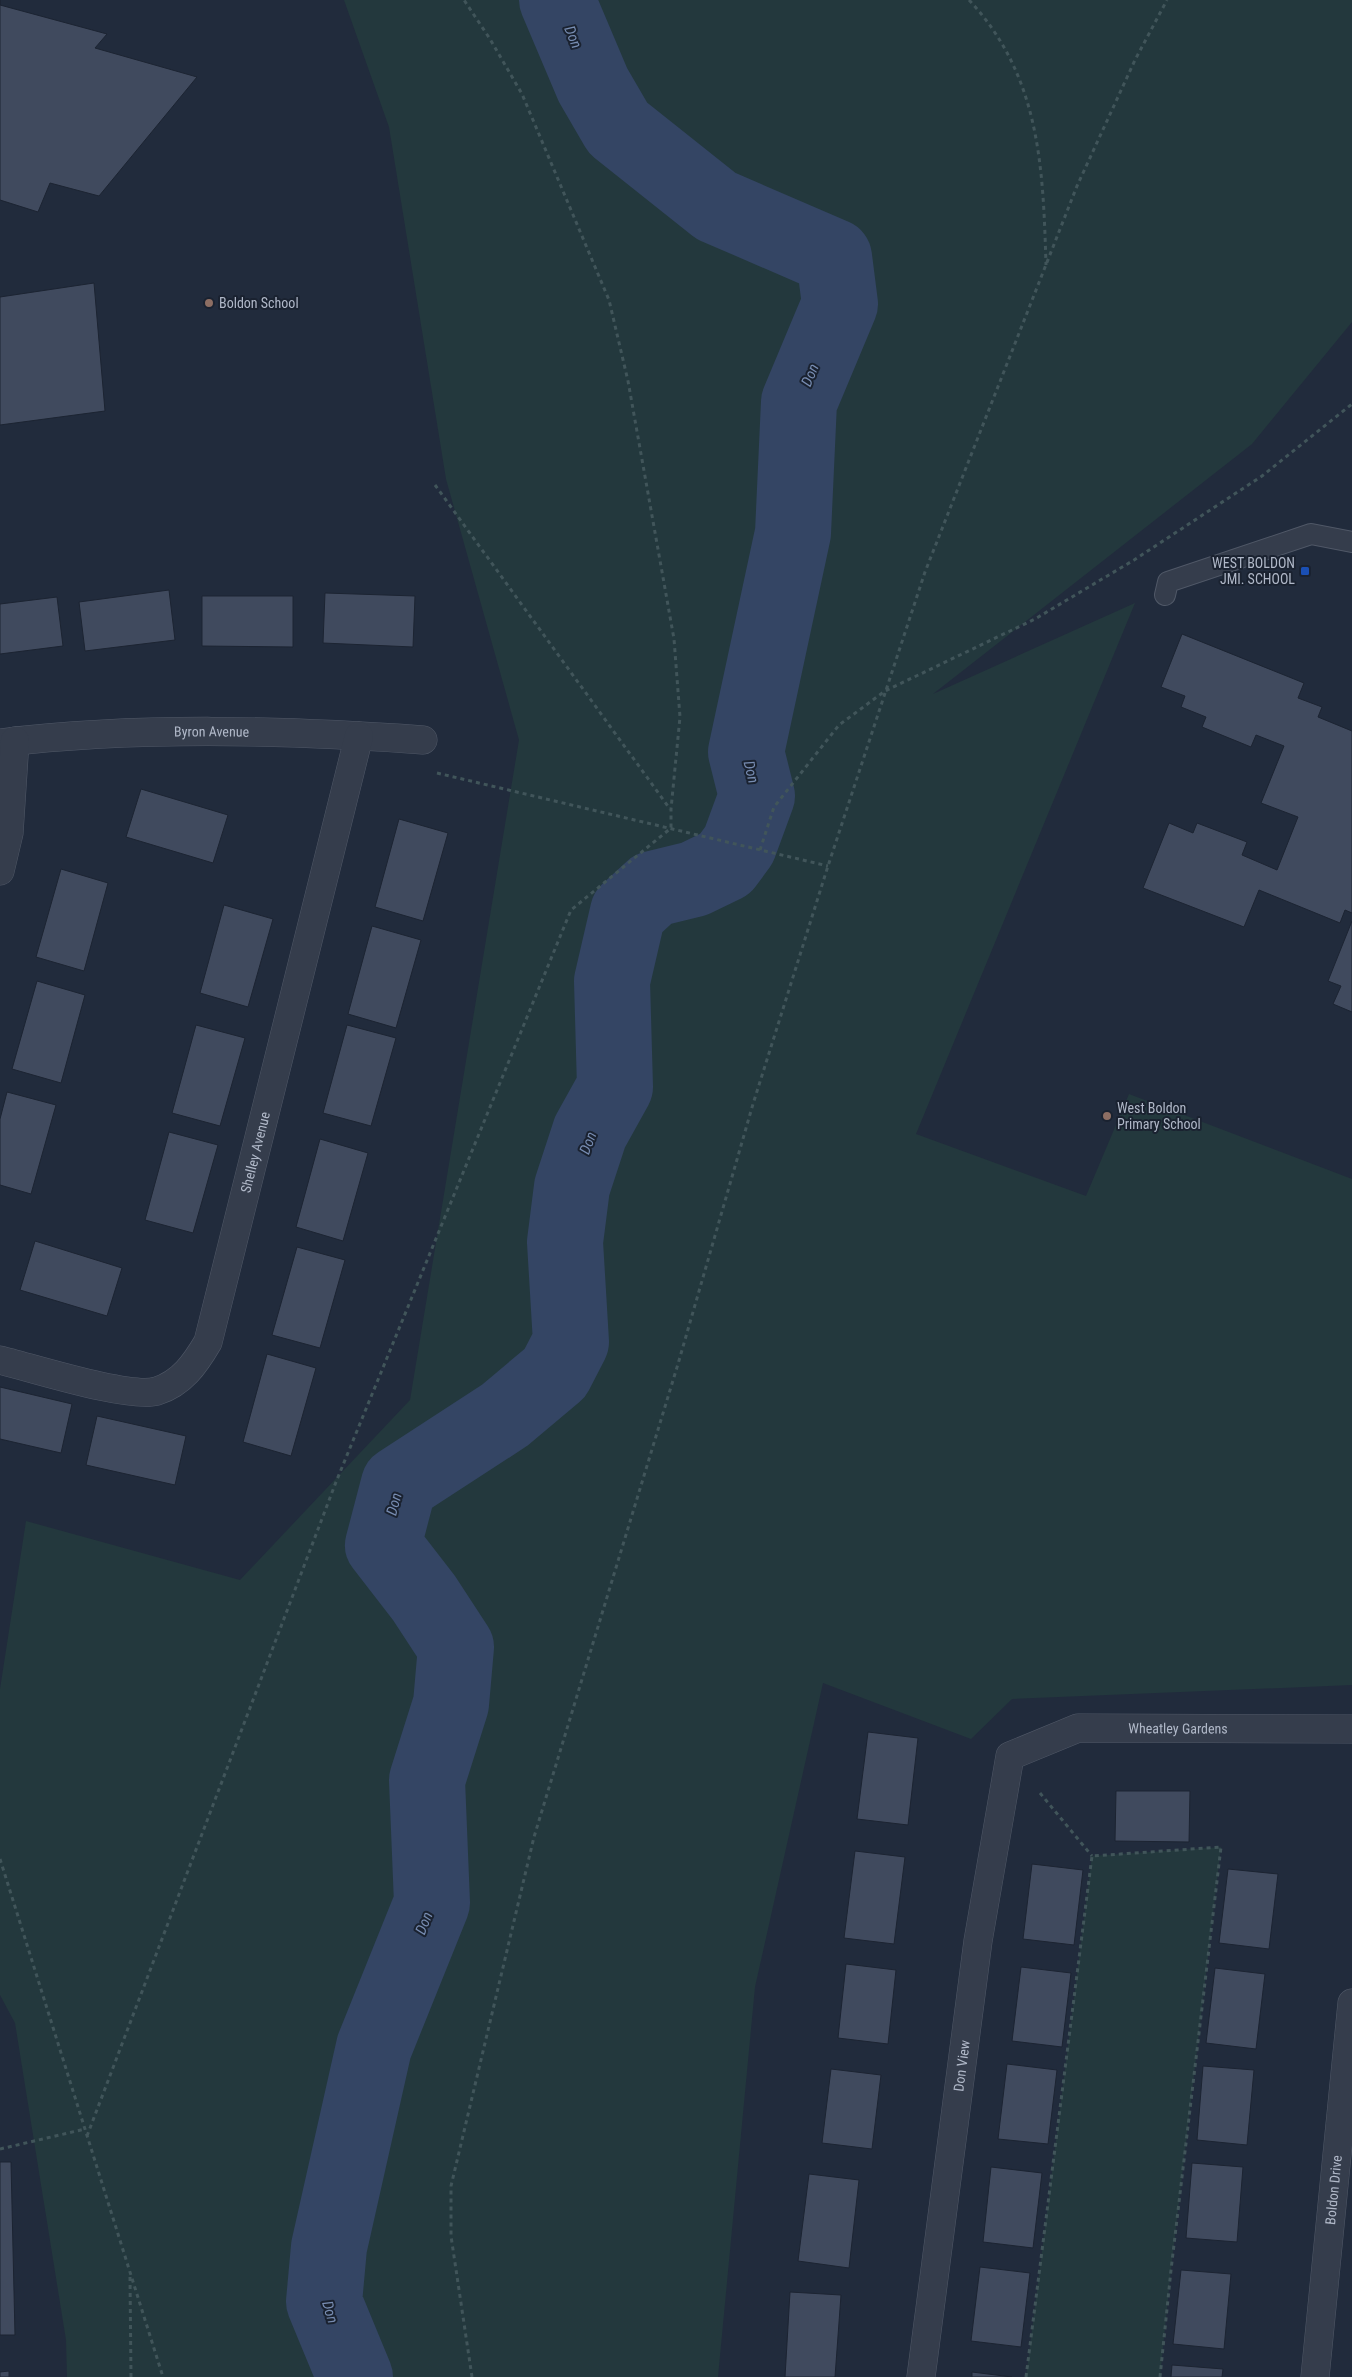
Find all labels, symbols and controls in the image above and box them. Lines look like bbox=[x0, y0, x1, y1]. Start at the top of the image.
water label: Don bbox=[560, 23, 586, 51]
place label: Boldon School bbox=[219, 295, 299, 311]
marker: Boldon School bbox=[203, 297, 215, 309]
water label: Don bbox=[797, 361, 823, 389]
place label: WEST BOLDON JMI. SCHOOL bbox=[1212, 555, 1295, 587]
marker: WEST BOLDON JMI. SCHOOL bbox=[1299, 565, 1311, 577]
street label: Byron Avenue bbox=[174, 723, 250, 740]
water label: Don bbox=[740, 759, 762, 785]
place label: West Boldon Primary School bbox=[1117, 1100, 1201, 1132]
street label: Shelley Avenue bbox=[237, 1110, 273, 1194]
marker: West Boldon Primary School bbox=[1101, 1110, 1113, 1122]
water label: Don bbox=[576, 1129, 600, 1157]
water label: Don bbox=[382, 1491, 406, 1517]
street label: Wheatley Gardens bbox=[1128, 1720, 1228, 1737]
water label: Don bbox=[411, 1909, 437, 1937]
street label: Don View bbox=[950, 2039, 973, 2092]
street label: Boldon Drive bbox=[1322, 2154, 1345, 2225]
water label: Don bbox=[318, 2299, 342, 2325]

